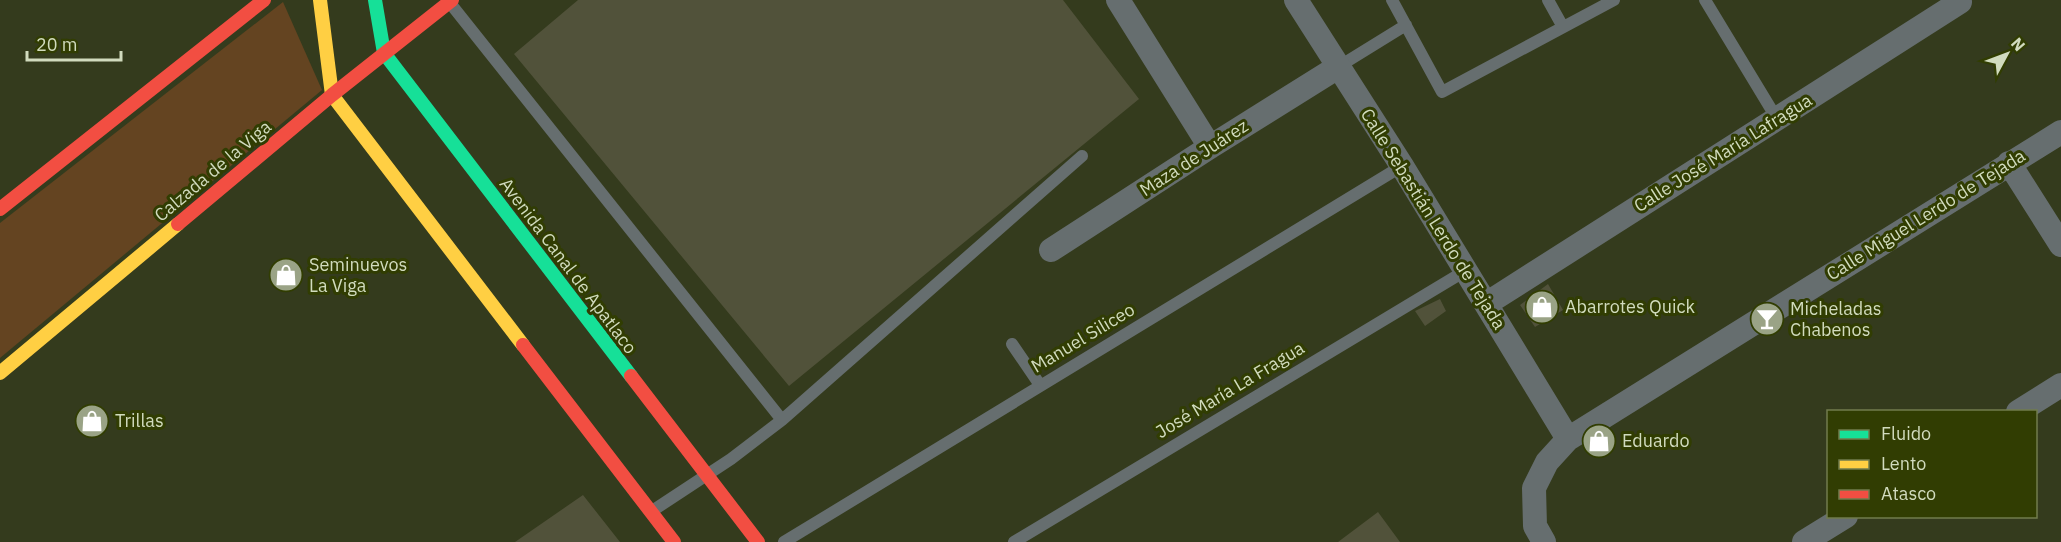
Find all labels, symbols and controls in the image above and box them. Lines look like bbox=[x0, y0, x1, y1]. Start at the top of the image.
scale bar bbox=[27, 24, 122, 62]
north arrow bbox=[1977, 24, 2037, 84]
text: 20 m bbox=[36, 33, 78, 56]
text: N bbox=[2007, 33, 2030, 55]
street label: Calle José María Lafragua bbox=[1629, 88, 1816, 217]
street label: Calle Sebastián Lerdo de Tejada bbox=[1356, 104, 1511, 334]
street label: Maza de Juárez bbox=[1135, 114, 1252, 201]
street label: Calzada de la Viga bbox=[149, 115, 276, 226]
street label: Calle Miguel Lerdo de Tejada bbox=[1822, 144, 2030, 285]
street label: Avenida Canal de Apatlaco bbox=[495, 173, 642, 358]
place label: Seminuevos La Viga bbox=[309, 253, 407, 297]
shop icon: Seminuevos La Viga bbox=[268, 257, 304, 293]
shop icon: Abarrotes Quick bbox=[1524, 289, 1560, 325]
place label: Abarrotes Quick bbox=[1565, 295, 1695, 318]
place label: Micheladas Chabenos bbox=[1790, 297, 1882, 341]
street label: Manuel Siliceo bbox=[1027, 298, 1139, 378]
bar icon: Micheladas Chabenos bbox=[1749, 301, 1785, 337]
street label: José María La Fragua bbox=[1151, 336, 1309, 443]
shop icon: Trillas bbox=[74, 403, 110, 439]
place label: Trillas bbox=[115, 409, 164, 432]
legend bbox=[1827, 410, 2037, 518]
text: Fluido bbox=[1881, 422, 1931, 445]
shop icon: Eduardo bbox=[1581, 423, 1617, 459]
place label: Eduardo bbox=[1622, 429, 1690, 452]
text: Lento bbox=[1881, 452, 1926, 475]
text: Atasco bbox=[1881, 482, 1936, 505]

